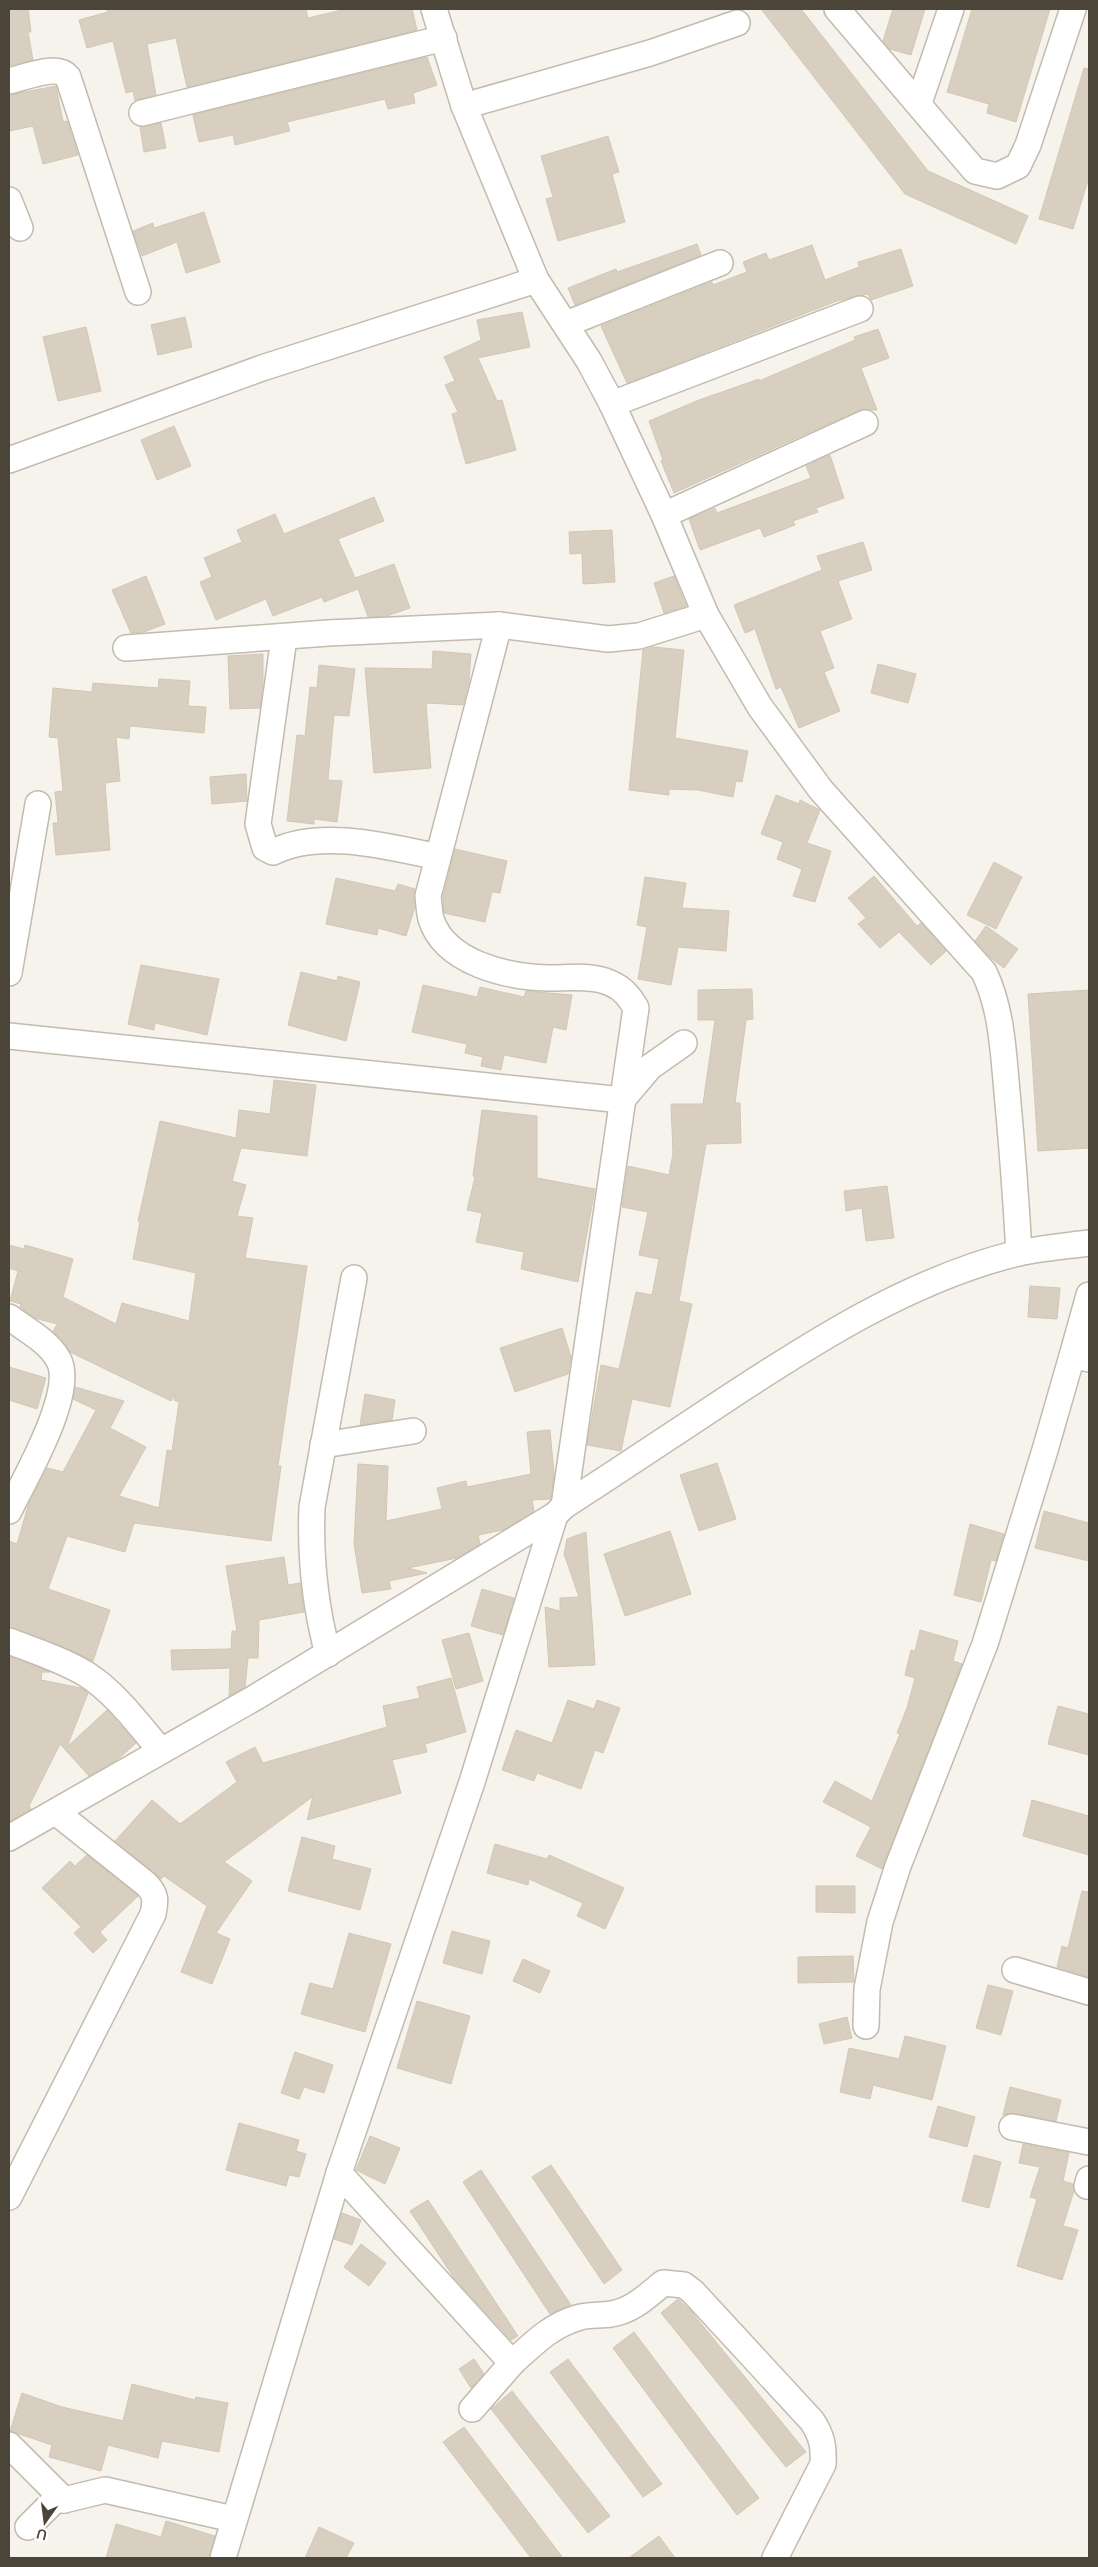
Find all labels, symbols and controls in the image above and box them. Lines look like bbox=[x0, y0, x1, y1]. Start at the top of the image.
north arrow bbox=[20, 2497, 70, 2547]
text: U bbox=[35, 2525, 49, 2545]

